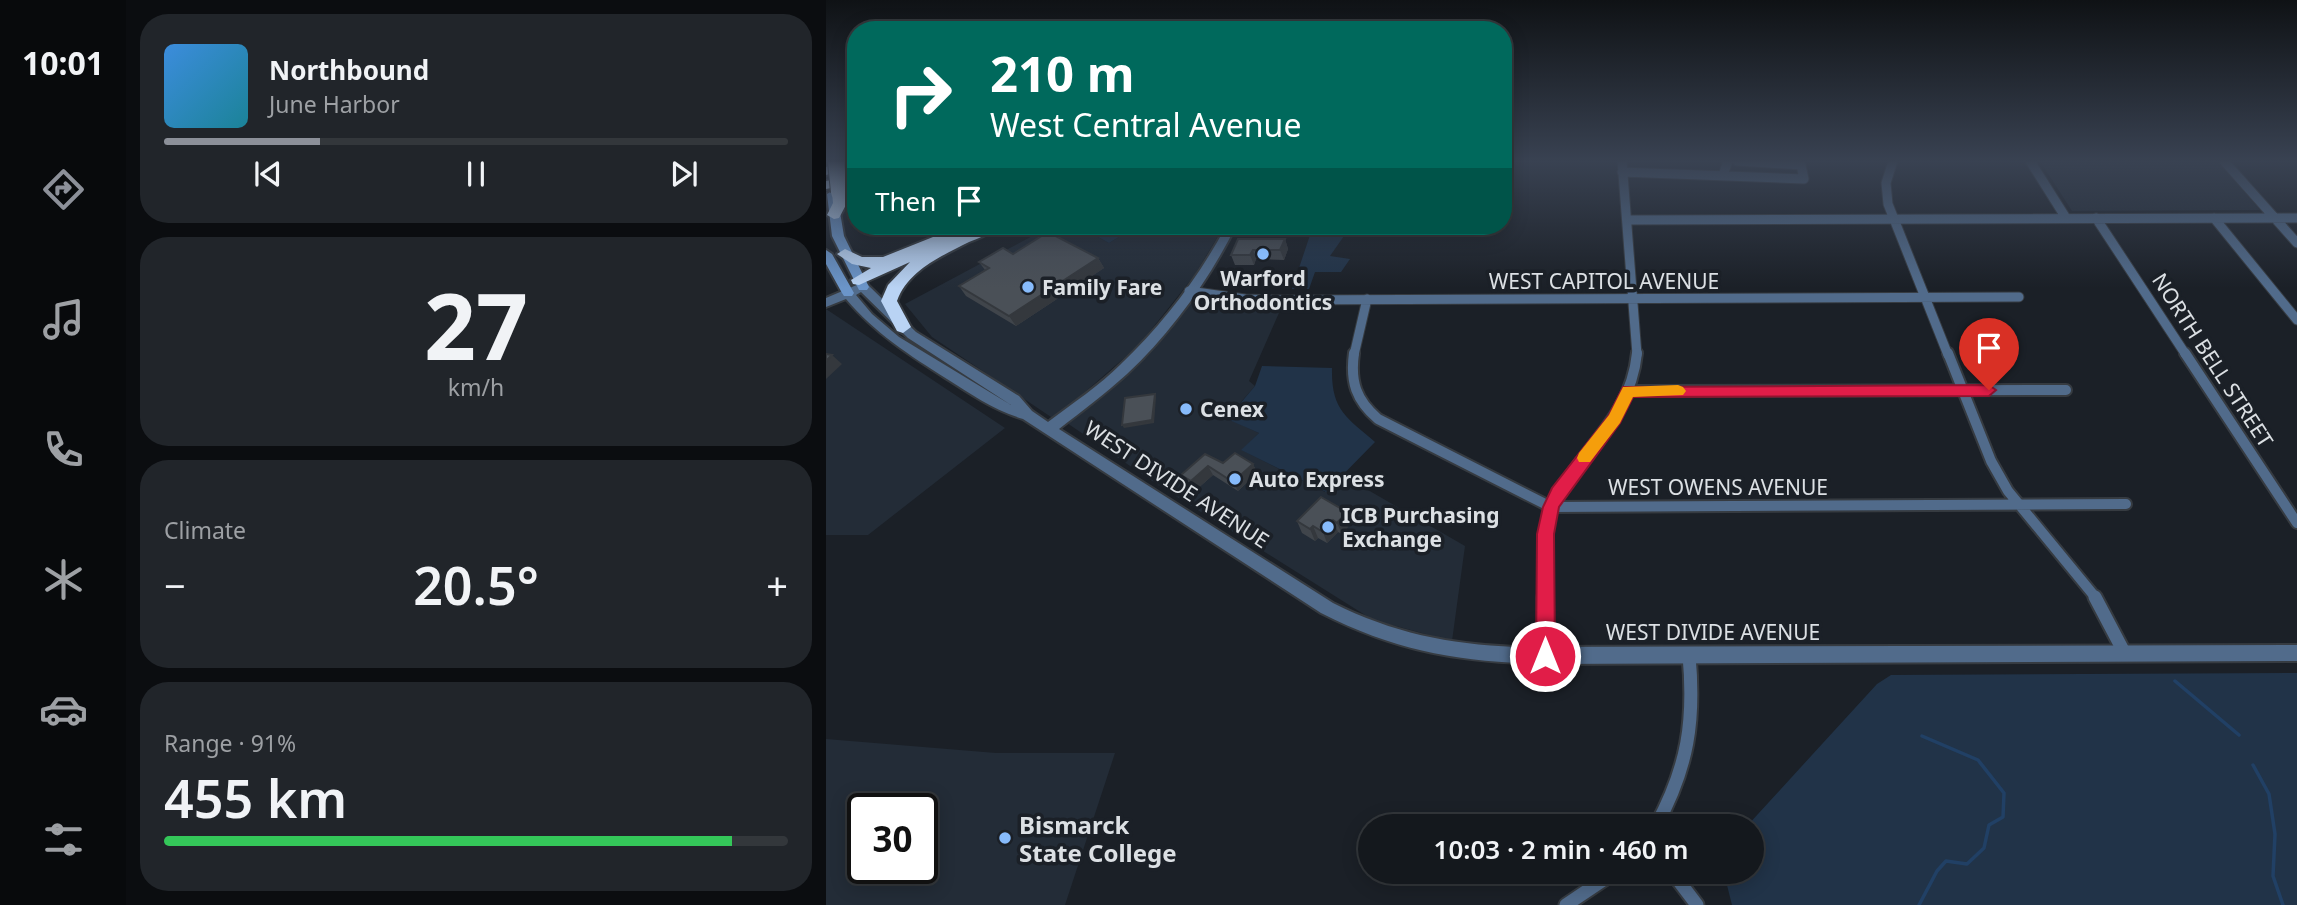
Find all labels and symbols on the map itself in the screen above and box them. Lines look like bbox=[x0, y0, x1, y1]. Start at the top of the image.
marker: Warford Orthodontics bbox=[1255, 246, 1271, 262]
place label: Warford Orthodontics bbox=[1194, 264, 1332, 316]
street label: WEST CAPITOL AVENUE bbox=[1489, 267, 1719, 295]
street label: NORTH BELL STREET bbox=[2146, 268, 2280, 453]
place label: Family Fare bbox=[1042, 273, 1162, 301]
marker: Family Fare bbox=[1020, 279, 1036, 295]
pin bbox=[1959, 318, 2019, 390]
place label: Cenex bbox=[1200, 395, 1265, 423]
marker: Cenex bbox=[1178, 401, 1194, 417]
street label: WEST DIVIDE AVENUE bbox=[1079, 414, 1275, 554]
place label: Auto Express bbox=[1249, 465, 1385, 493]
marker: Auto Express bbox=[1227, 471, 1243, 487]
street label: WEST OWENS AVENUE bbox=[1608, 473, 1828, 501]
place label: ICB Purchasing Exchange bbox=[1342, 501, 1500, 553]
marker: ICB Purchasing Exchange bbox=[1320, 519, 1336, 535]
street label: WEST DIVIDE AVENUE bbox=[1606, 618, 1820, 646]
position arrow bbox=[1508, 619, 1582, 693]
speed limit sign: 30 bbox=[847, 793, 938, 884]
place label: Bismarck State College bbox=[1019, 808, 1177, 869]
marker: Bismarck State College bbox=[997, 830, 1013, 846]

